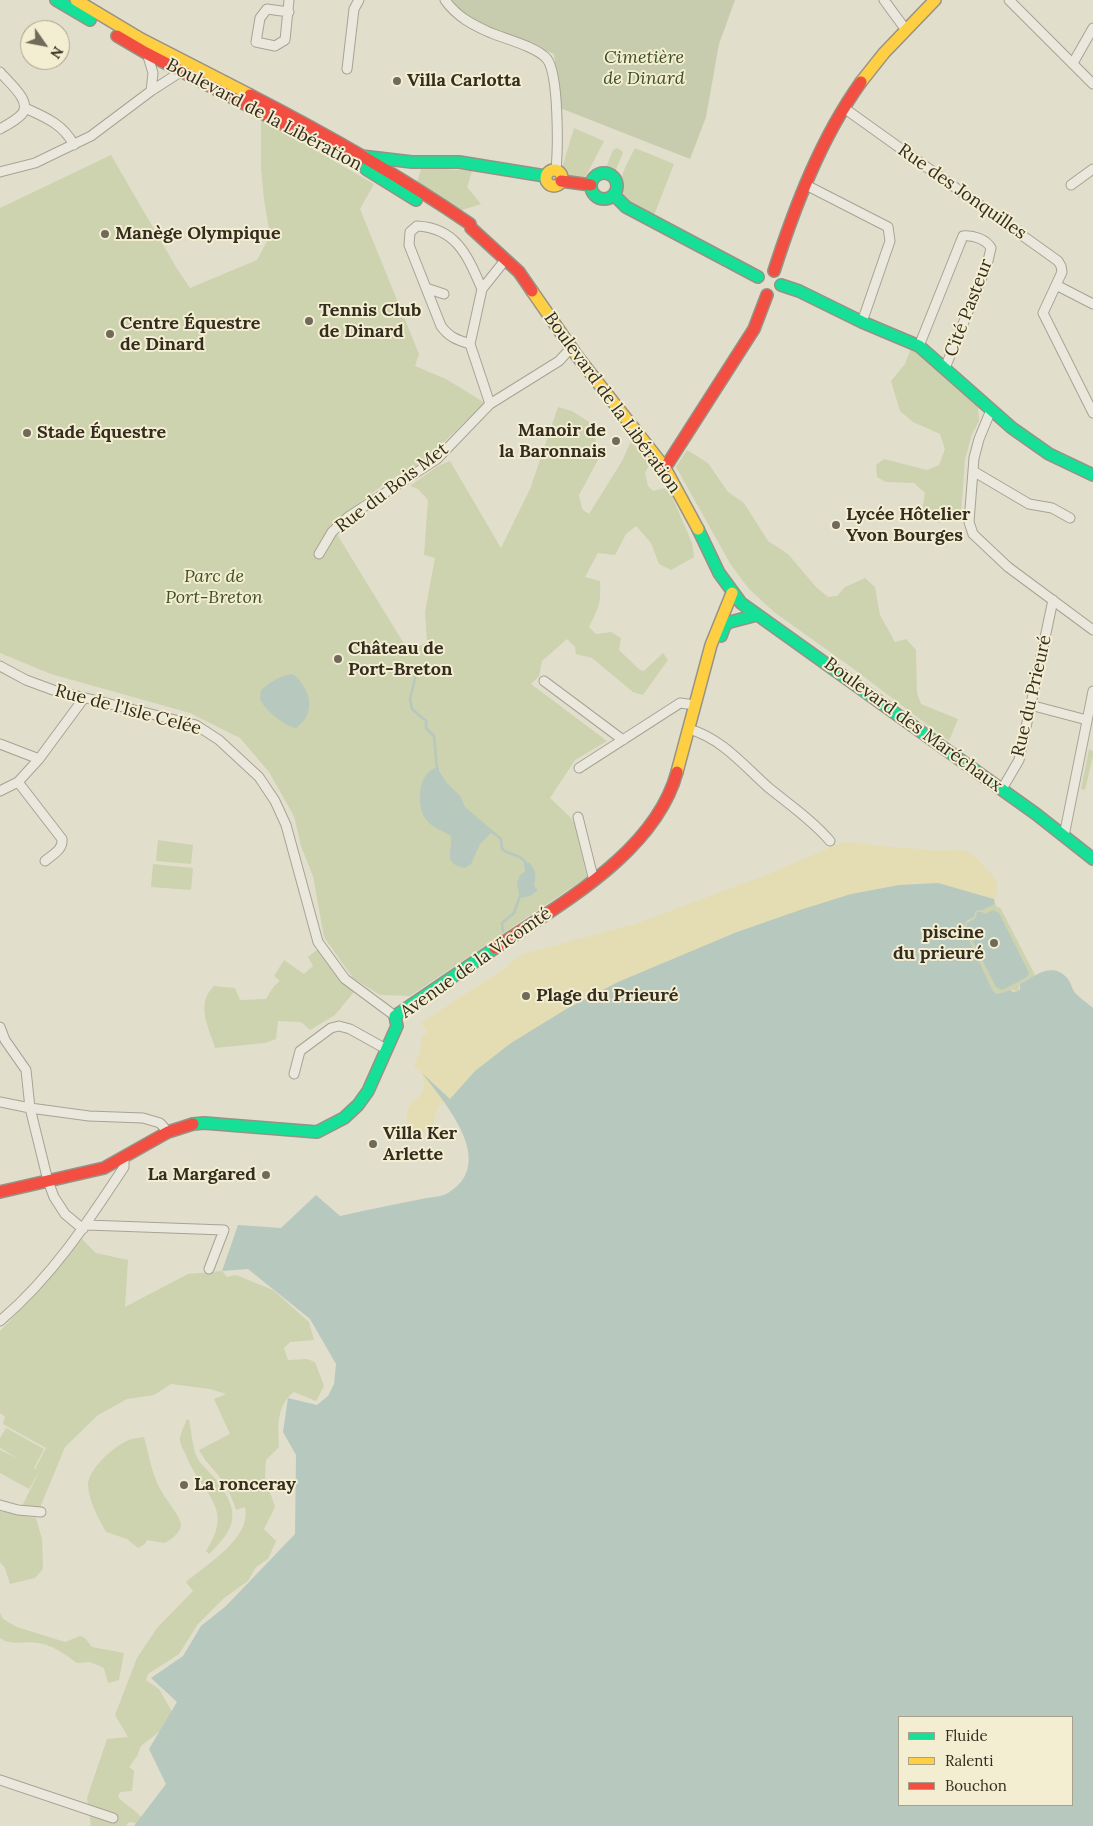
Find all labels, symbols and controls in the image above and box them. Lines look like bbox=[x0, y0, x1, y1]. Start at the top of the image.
north arrow bbox=[20, 20, 70, 70]
text: N bbox=[46, 43, 67, 62]
park label: Cimetière de Dinard bbox=[603, 47, 685, 90]
street label: Boulevard de la Libération bbox=[162, 54, 366, 176]
place label: Villa Carlotta bbox=[407, 70, 521, 92]
marker: Villa Carlotta bbox=[391, 75, 403, 87]
street label: Rue des Jonquilles bbox=[893, 139, 1031, 245]
place label: Manège Olympique bbox=[115, 223, 281, 245]
marker: Manège Olympique bbox=[99, 228, 111, 240]
street label: Cité Pasteur bbox=[940, 256, 998, 360]
place label: Tennis Club de Dinard bbox=[319, 300, 421, 342]
street label: Boulevard de la Libération bbox=[539, 308, 685, 498]
place label: Centre Équestre de Dinard bbox=[120, 313, 260, 356]
marker: Tennis Club de Dinard bbox=[303, 315, 315, 327]
marker: Centre Équestre de Dinard bbox=[104, 328, 116, 340]
place label: Manoir de la Baronnais bbox=[499, 420, 606, 462]
place label: Stade Équestre bbox=[37, 422, 166, 444]
marker: Stade Équestre bbox=[21, 427, 33, 439]
marker: Manoir de la Baronnais bbox=[610, 435, 622, 447]
street label: Rue du Bois Met bbox=[331, 439, 453, 537]
place label: Lycée Hôtelier Yvon Bourges bbox=[846, 504, 970, 546]
marker: Lycée Hôtelier Yvon Bourges bbox=[830, 519, 842, 531]
park label: Parc de Port-Breton bbox=[165, 566, 263, 608]
street label: Rue du Prieuré bbox=[1007, 633, 1057, 759]
place label: Château de Port-Breton bbox=[348, 638, 452, 681]
marker: Château de Port-Breton bbox=[332, 653, 344, 665]
street label: Boulevard des Maréchaux bbox=[820, 653, 1006, 797]
street label: Rue de l'Isle Celée bbox=[52, 680, 204, 740]
street label: Avenue de la Vicomté bbox=[396, 903, 556, 1023]
place label: piscine du prieuré bbox=[893, 922, 984, 964]
marker: piscine du prieuré bbox=[988, 937, 1000, 949]
place label: Plage du Prieuré bbox=[536, 985, 678, 1007]
marker: Plage du Prieuré bbox=[520, 990, 532, 1002]
place label: Villa Ker Arlette bbox=[383, 1123, 457, 1166]
marker: Villa Ker Arlette bbox=[367, 1138, 379, 1150]
place label: La Margared bbox=[147, 1164, 256, 1186]
marker: La Margared bbox=[260, 1169, 272, 1181]
place label: La ronceray bbox=[194, 1474, 296, 1496]
marker: La ronceray bbox=[178, 1479, 190, 1491]
legend bbox=[898, 1716, 1073, 1806]
text: Fluide bbox=[945, 1726, 988, 1745]
text: Ralenti bbox=[945, 1751, 993, 1770]
text: Bouchon bbox=[945, 1776, 1007, 1795]

